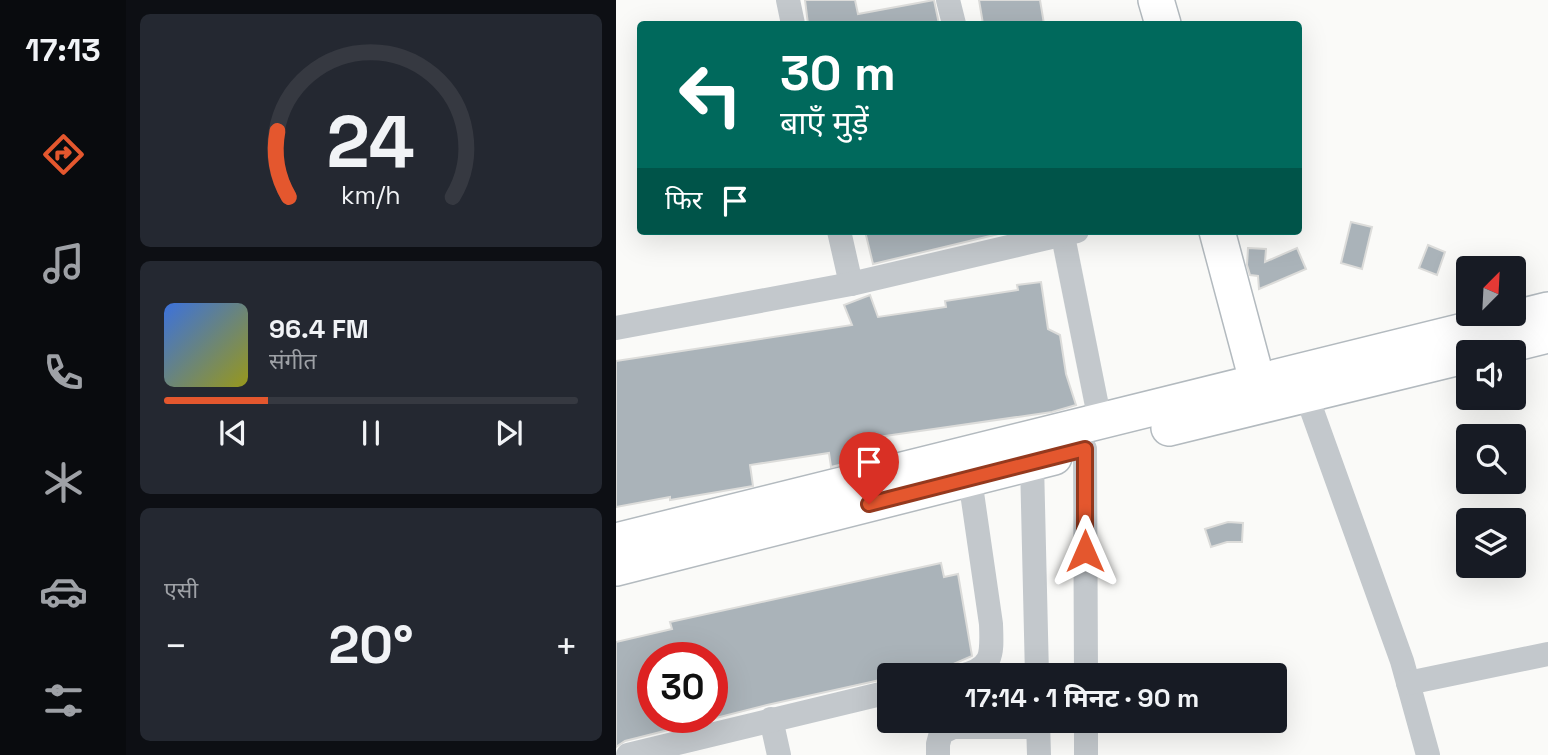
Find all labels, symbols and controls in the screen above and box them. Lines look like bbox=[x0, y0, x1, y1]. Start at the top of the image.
text: 17:13 bbox=[25, 30, 101, 70]
text: 30 m bbox=[780, 42, 896, 104]
icon: left bbox=[665, 49, 756, 140]
text: 24 bbox=[327, 95, 415, 188]
text: बाएँ मुड़ें bbox=[780, 103, 869, 143]
icon: directions bbox=[39, 130, 88, 179]
text: km/h bbox=[341, 178, 401, 210]
icon: arrive bbox=[716, 182, 754, 220]
text: फिर bbox=[665, 183, 702, 217]
icon: music bbox=[39, 239, 88, 288]
north arrow bbox=[1456, 256, 1526, 326]
map controls bbox=[1456, 256, 1526, 578]
text: 96.4 FM bbox=[269, 312, 369, 346]
button: sound bbox=[1456, 340, 1526, 410]
text: संगीत bbox=[269, 346, 317, 376]
icon: phone bbox=[39, 348, 88, 397]
icon: previous bbox=[214, 414, 252, 452]
icon: pause bbox=[352, 414, 390, 452]
icon: next bbox=[490, 414, 528, 452]
button: search bbox=[1456, 424, 1526, 494]
pin bbox=[839, 432, 899, 504]
icon: arrive bbox=[850, 443, 888, 481]
icon: climate bbox=[39, 458, 88, 507]
button: layers bbox=[1456, 508, 1526, 578]
position arrow bbox=[1048, 514, 1122, 588]
icon: car bbox=[39, 567, 88, 616]
text: एसी bbox=[164, 575, 198, 605]
text: 20° bbox=[328, 612, 414, 678]
text: − bbox=[164, 622, 188, 670]
text: + bbox=[554, 622, 578, 670]
speed limit sign: 30 bbox=[637, 642, 728, 733]
icon: filters bbox=[39, 676, 88, 725]
text: 17:14 · 1 मिनट · 90 m bbox=[965, 681, 1199, 715]

